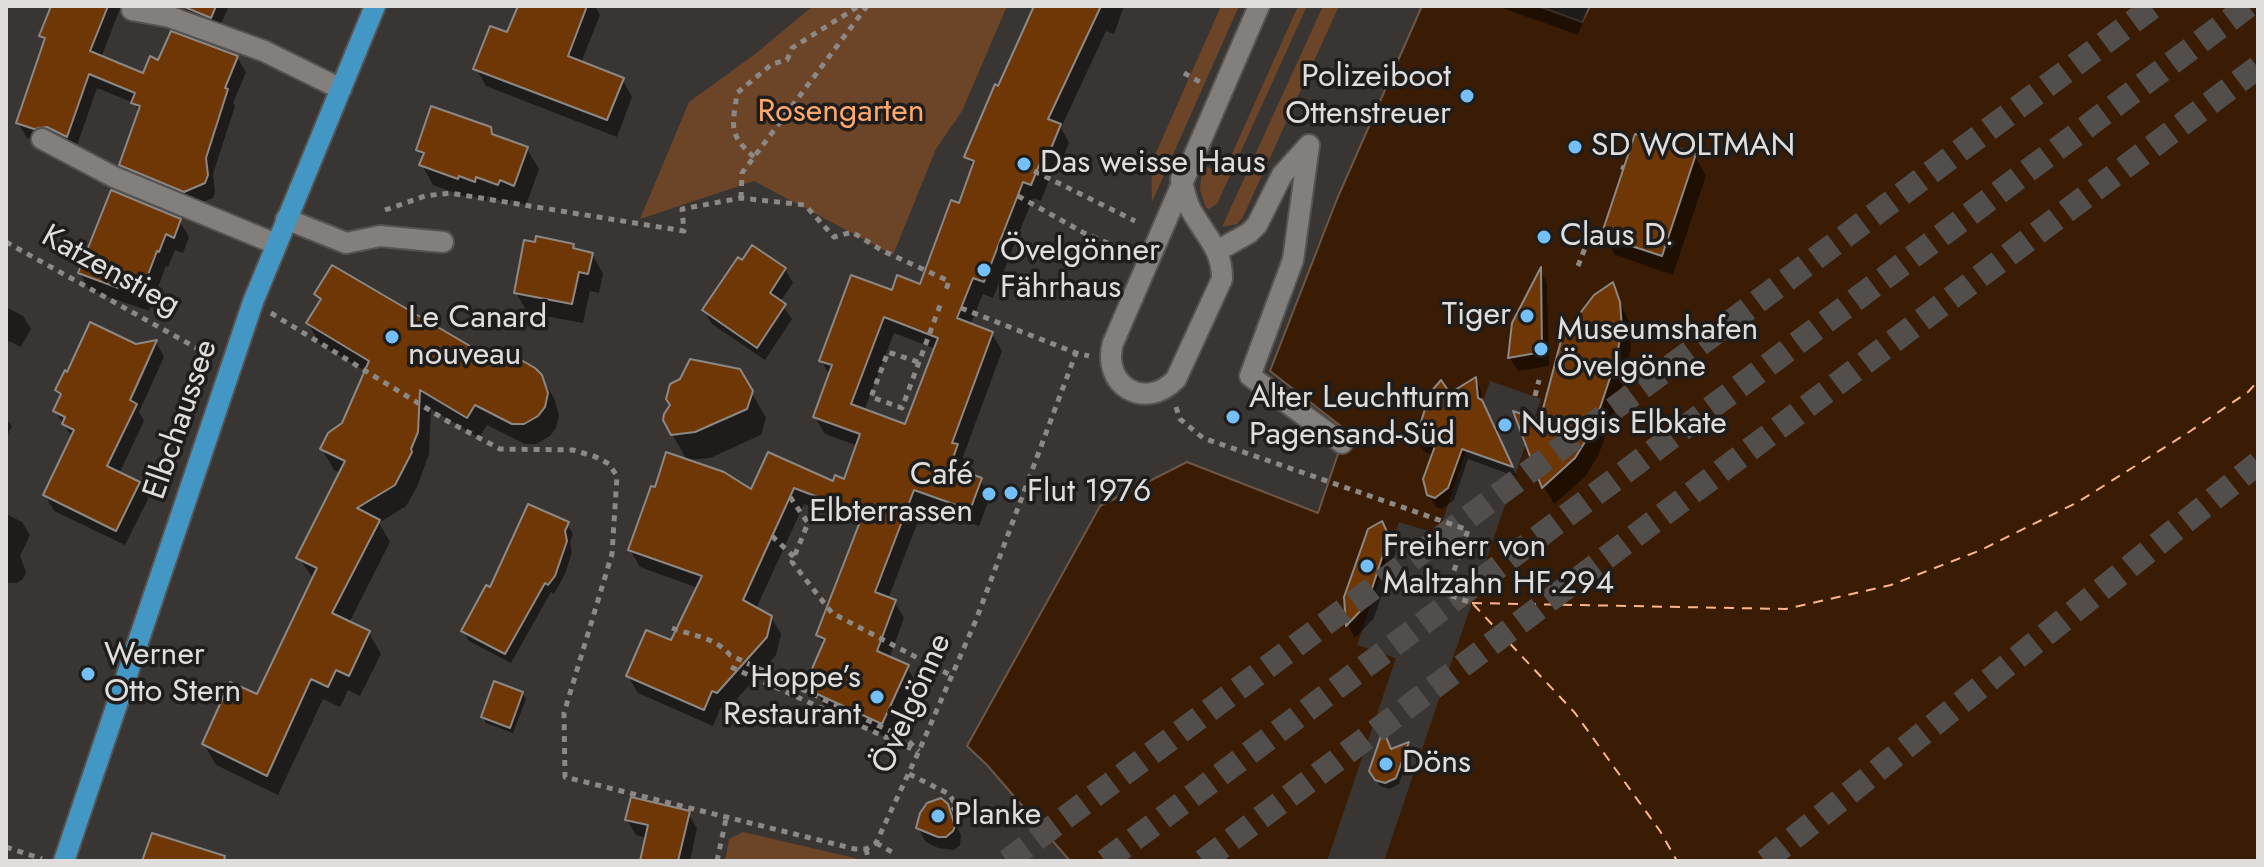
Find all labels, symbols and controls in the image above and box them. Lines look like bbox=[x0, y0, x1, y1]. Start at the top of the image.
place label: Polizeiboot Ottenstreuer bbox=[1285, 59, 1451, 134]
marker: Polizeiboot Ottenstreuer bbox=[1458, 87, 1476, 105]
park label: Rosengarten bbox=[757, 94, 925, 132]
place label: SD WOLTMAN bbox=[1591, 128, 1795, 166]
marker: SD WOLTMAN bbox=[1566, 138, 1584, 156]
place label: Das weisse Haus bbox=[1040, 145, 1266, 183]
marker: Das weisse Haus bbox=[1015, 155, 1033, 173]
street label: Katzenstieg bbox=[34, 218, 186, 326]
place label: Claus D. bbox=[1560, 218, 1674, 256]
marker: Claus D. bbox=[1535, 228, 1553, 246]
place label: Övelgönner Fährhaus bbox=[1000, 233, 1160, 308]
marker: Övelgönner Fährhaus bbox=[975, 261, 993, 279]
place label: Tiger bbox=[1442, 297, 1511, 335]
place label: Le Canard nouveau bbox=[408, 300, 547, 375]
marker: Tiger bbox=[1518, 307, 1536, 325]
place label: Museumshafen Övelgönne bbox=[1557, 312, 1758, 387]
marker: Le Canard nouveau bbox=[383, 328, 401, 346]
street label: Elbchaussee bbox=[137, 335, 227, 505]
marker: Museumshafen Övelgönne bbox=[1532, 340, 1550, 358]
place label: Alter Leuchtturm Pagensand-Süd bbox=[1249, 380, 1470, 455]
place label: Nuggis Elbkate bbox=[1521, 406, 1727, 444]
marker: Alter Leuchtturm Pagensand-Süd bbox=[1224, 408, 1242, 426]
marker: Nuggis Elbkate bbox=[1496, 416, 1514, 434]
place label: Café Elbterrassen bbox=[809, 457, 973, 532]
place label: Flut 1976 bbox=[1027, 474, 1152, 512]
marker: Flut 1976 bbox=[1002, 484, 1020, 502]
marker: Café Elbterrassen bbox=[980, 485, 998, 503]
place label: Freiherr von Maltzahn HF.294 bbox=[1383, 529, 1614, 604]
marker: Freiherr von Maltzahn HF.294 bbox=[1358, 557, 1376, 575]
street label: Övelgönne bbox=[865, 628, 961, 780]
place label: Werner Otto Stern bbox=[104, 637, 241, 712]
place label: Hoppe’s Restaurant bbox=[723, 660, 861, 735]
marker: Werner Otto Stern bbox=[79, 665, 97, 683]
marker: Hoppe’s Restaurant bbox=[868, 688, 886, 706]
place label: Döns bbox=[1402, 745, 1471, 783]
marker: Döns bbox=[1377, 755, 1395, 773]
place label: Planke bbox=[954, 797, 1041, 835]
marker: Planke bbox=[929, 807, 947, 825]

